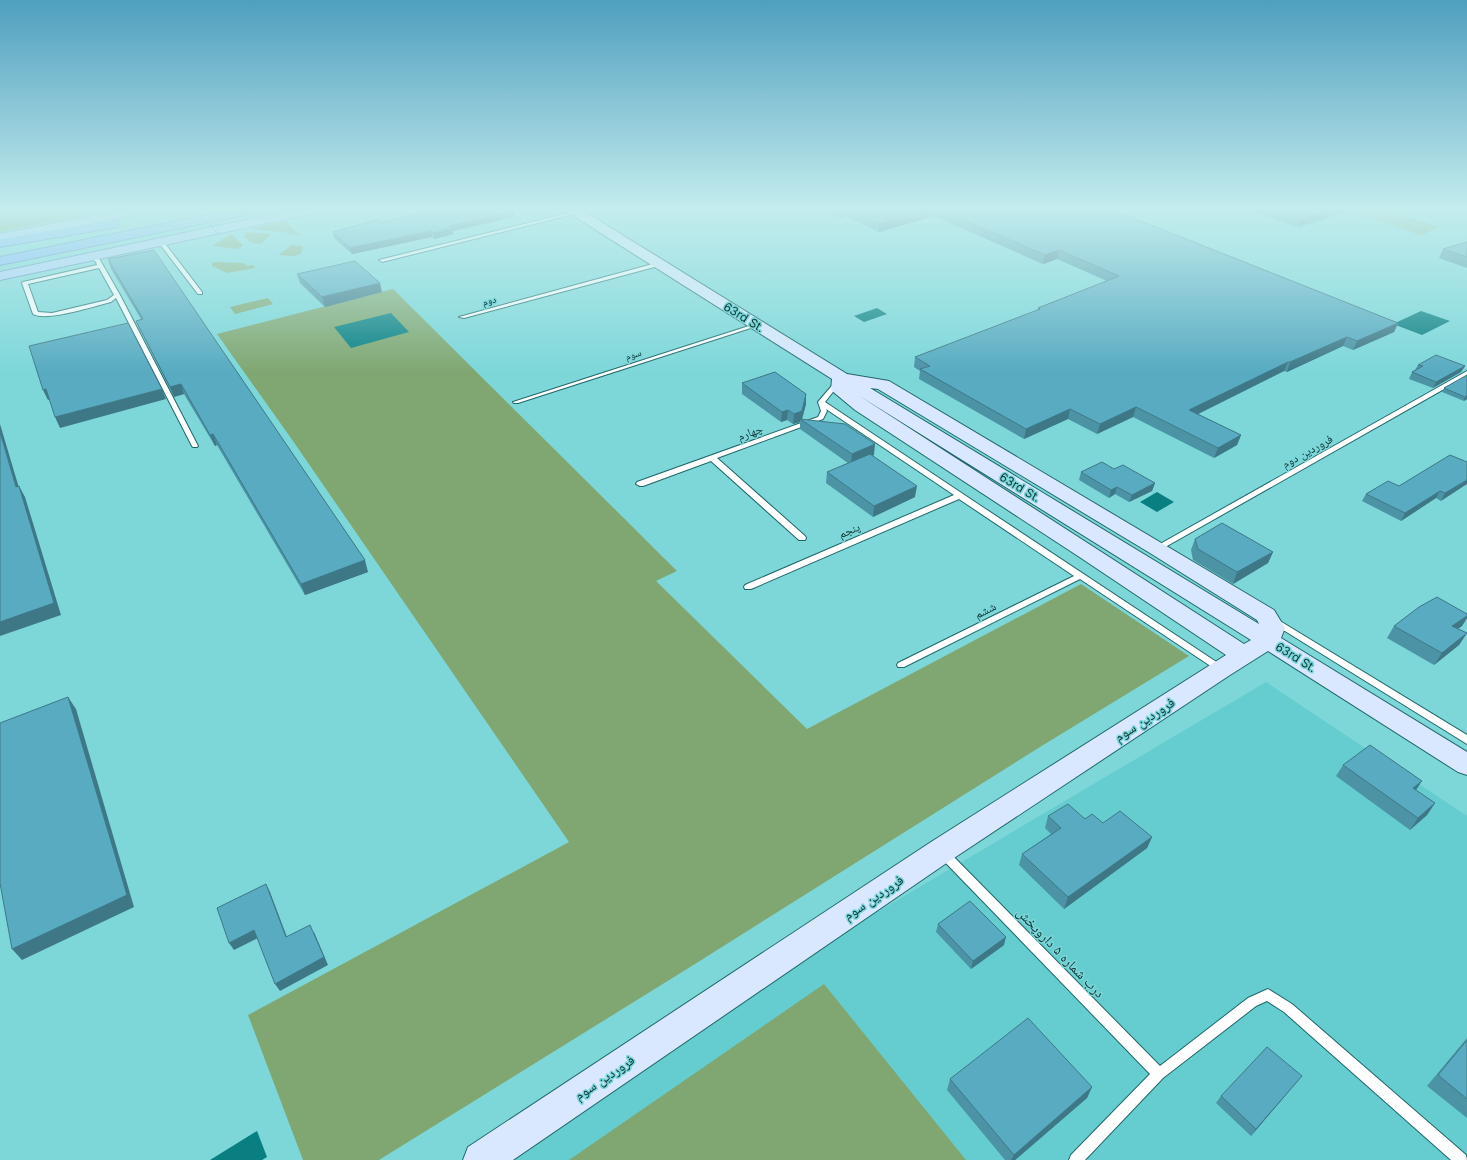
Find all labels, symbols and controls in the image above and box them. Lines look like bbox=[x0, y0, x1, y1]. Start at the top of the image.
street label: دوم bbox=[481, 292, 498, 310]
street label: 63rd St. bbox=[721, 299, 767, 335]
street label: سوم bbox=[623, 346, 644, 364]
street label: چهارم bbox=[735, 420, 765, 444]
street label: فروردین دوم bbox=[1279, 431, 1336, 472]
street label: 63rd St. bbox=[997, 469, 1043, 505]
street label: پنجم bbox=[836, 519, 863, 542]
street label: ششم bbox=[972, 598, 999, 623]
street label: 63rd St. bbox=[1273, 639, 1319, 675]
street label: فروردین سوم bbox=[1111, 693, 1179, 747]
street label: فروردین سوم bbox=[840, 871, 908, 925]
street label: درب شماره ۵ داروپخش bbox=[1013, 903, 1109, 1002]
street label: فروردین سوم bbox=[571, 1051, 639, 1105]

